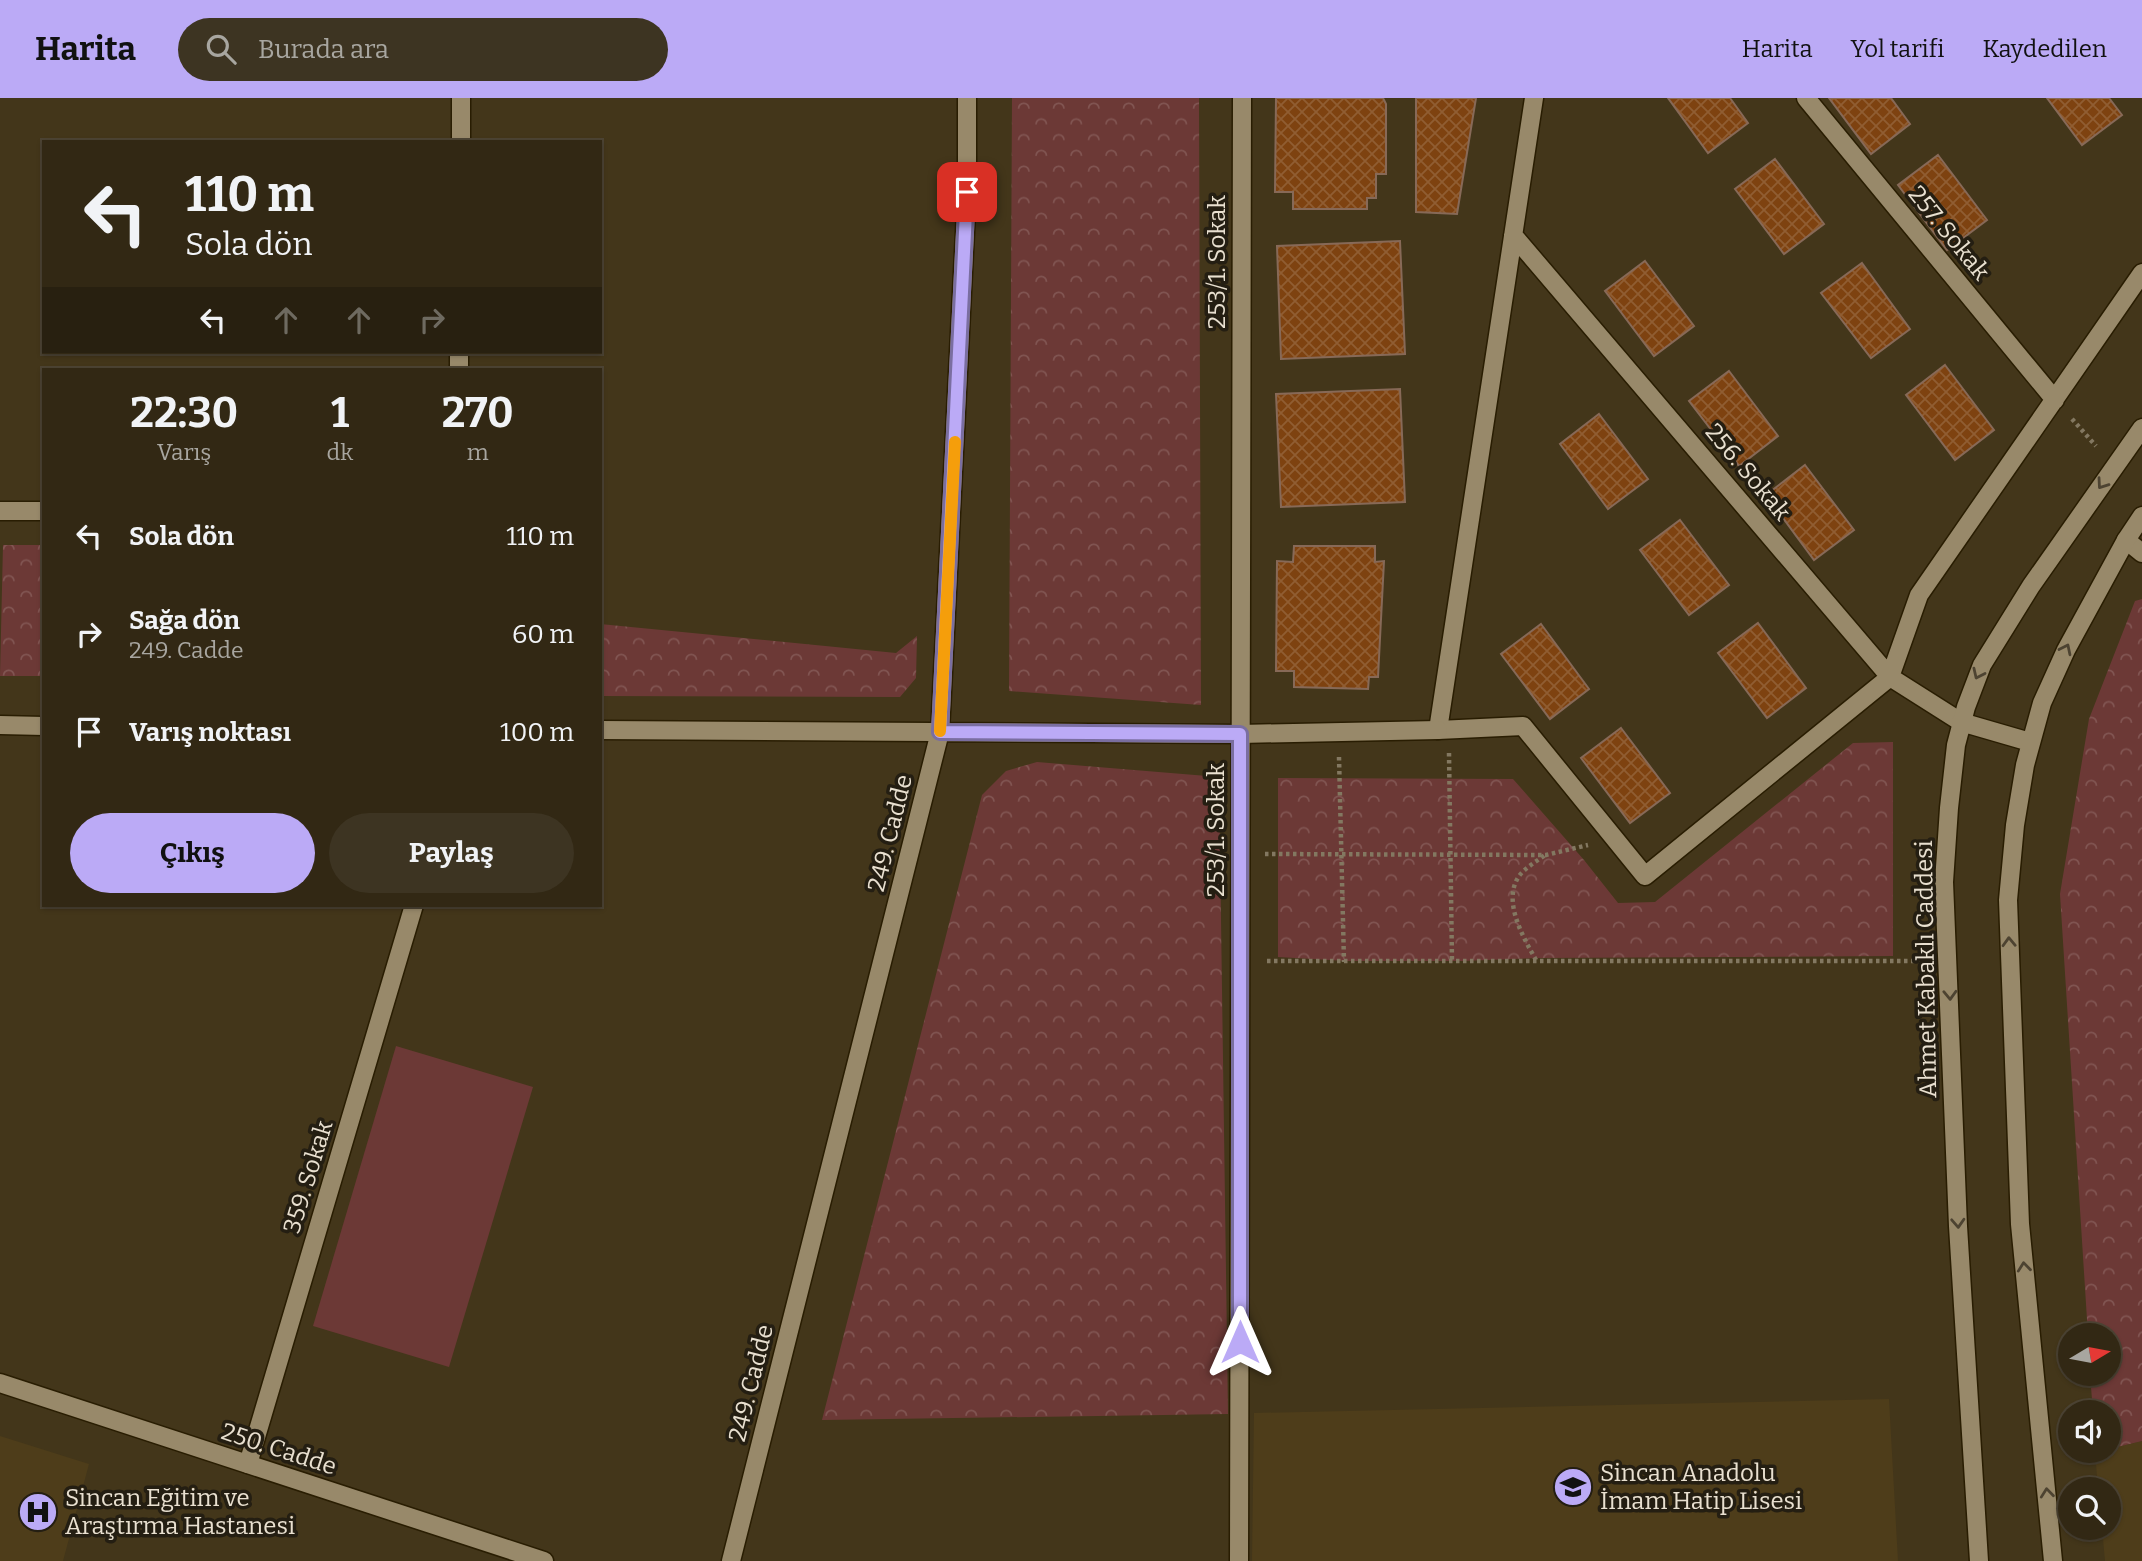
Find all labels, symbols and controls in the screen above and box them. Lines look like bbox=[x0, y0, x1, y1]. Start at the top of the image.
search box bbox=[178, 18, 668, 81]
text: Harita bbox=[35, 29, 136, 69]
icon: search bbox=[202, 30, 240, 68]
text: Burada ara bbox=[258, 34, 389, 65]
text: Harita bbox=[1742, 35, 1813, 63]
text: Yol tarifi bbox=[1851, 35, 1944, 63]
text: Kaydedilen bbox=[1982, 35, 2107, 63]
pin bbox=[937, 162, 997, 222]
text: 110 m bbox=[185, 165, 314, 224]
icon: left bbox=[70, 168, 161, 259]
icon: arrive bbox=[948, 173, 986, 211]
street label: 257. Sokak bbox=[1903, 180, 1996, 286]
street label: 253/1. Sokak bbox=[1203, 195, 1231, 329]
text: Sola dön bbox=[185, 225, 313, 263]
icon: left bbox=[194, 301, 232, 339]
icon: ahead bbox=[267, 301, 305, 339]
icon: ahead bbox=[340, 301, 378, 339]
icon: right bbox=[413, 301, 451, 339]
text: 22:30 bbox=[130, 388, 238, 438]
text: 1 bbox=[331, 388, 349, 438]
text: 270 bbox=[442, 388, 514, 438]
street label: 256. Sokak bbox=[1700, 418, 1797, 526]
text: Varış bbox=[157, 438, 212, 466]
text: dk bbox=[327, 438, 353, 466]
text: m bbox=[467, 438, 489, 466]
one-way arrow bbox=[2098, 476, 2111, 489]
icon: left bbox=[70, 517, 108, 555]
text: Sola dön bbox=[129, 521, 234, 552]
text: 110 m bbox=[506, 521, 574, 552]
text: Sağa dön bbox=[129, 605, 240, 636]
icon: right bbox=[70, 615, 108, 653]
text: 60 m bbox=[512, 619, 574, 650]
text: 249. Cadde bbox=[129, 636, 244, 664]
one-way arrow bbox=[2058, 644, 2072, 656]
one-way arrow bbox=[1972, 667, 1986, 679]
icon: arrive bbox=[70, 713, 108, 751]
text: Varış noktası bbox=[129, 717, 291, 748]
text: 100 m bbox=[500, 717, 574, 748]
street label: 253/1. Sokak bbox=[1202, 763, 1230, 897]
street label: 249. Cadde bbox=[862, 772, 918, 894]
button: Çıkış bbox=[70, 813, 315, 893]
button: Paylaş bbox=[329, 813, 574, 893]
street label: Ahmet Kabaklı Caddesi bbox=[1910, 840, 1942, 1098]
one-way arrow bbox=[2002, 936, 2017, 947]
one-way arrow bbox=[1942, 990, 1957, 1001]
street label: 359. Sokak bbox=[278, 1117, 339, 1237]
one-way arrow bbox=[1950, 1217, 1965, 1228]
one-way arrow bbox=[2017, 1261, 2032, 1272]
position arrow bbox=[1203, 1305, 1277, 1379]
street label: 249. Cadde bbox=[723, 1322, 779, 1444]
north arrow bbox=[2058, 1323, 2121, 1386]
map controls bbox=[2058, 1323, 2121, 1540]
button: sound bbox=[2058, 1400, 2121, 1463]
street label: 250. Cadde bbox=[218, 1417, 340, 1481]
place label: Sincan Anadolu İmam Hatip Lisesi bbox=[1600, 1459, 1802, 1515]
school or university icon: Sincan Anadolu İmam Hatip Lisesi bbox=[1552, 1466, 1594, 1508]
button: search bbox=[2058, 1477, 2121, 1540]
place label: Sincan Eğitim ve Araştırma Hastanesi bbox=[65, 1484, 295, 1540]
one-way arrow bbox=[2039, 1487, 2054, 1499]
hospital icon: Sincan Eğitim ve Araştırma Hastanesi bbox=[17, 1491, 59, 1533]

